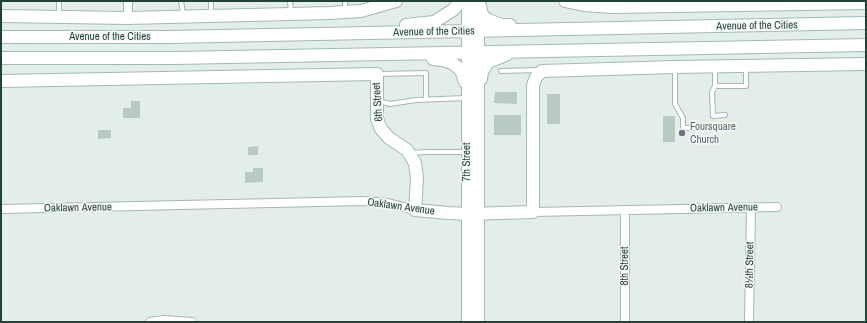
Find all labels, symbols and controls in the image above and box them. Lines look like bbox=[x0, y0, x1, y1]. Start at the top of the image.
street label: Avenue of the Cities bbox=[716, 19, 798, 33]
street label: Avenue of the Cities bbox=[393, 25, 475, 39]
street label: Avenue of the Cities bbox=[69, 30, 151, 44]
street label: 6th Street bbox=[370, 82, 386, 122]
place label: Foursquare Church bbox=[690, 120, 736, 146]
marker: Foursquare Church bbox=[677, 128, 687, 138]
street label: 7th Street bbox=[460, 142, 474, 182]
street label: Oaklawn Avenue bbox=[366, 196, 436, 218]
street label: Oaklawn Avenue bbox=[44, 201, 112, 215]
street label: Oaklawn Avenue bbox=[690, 201, 758, 215]
street label: 8½th Street bbox=[743, 242, 757, 288]
street label: 8th Street bbox=[618, 246, 632, 286]

